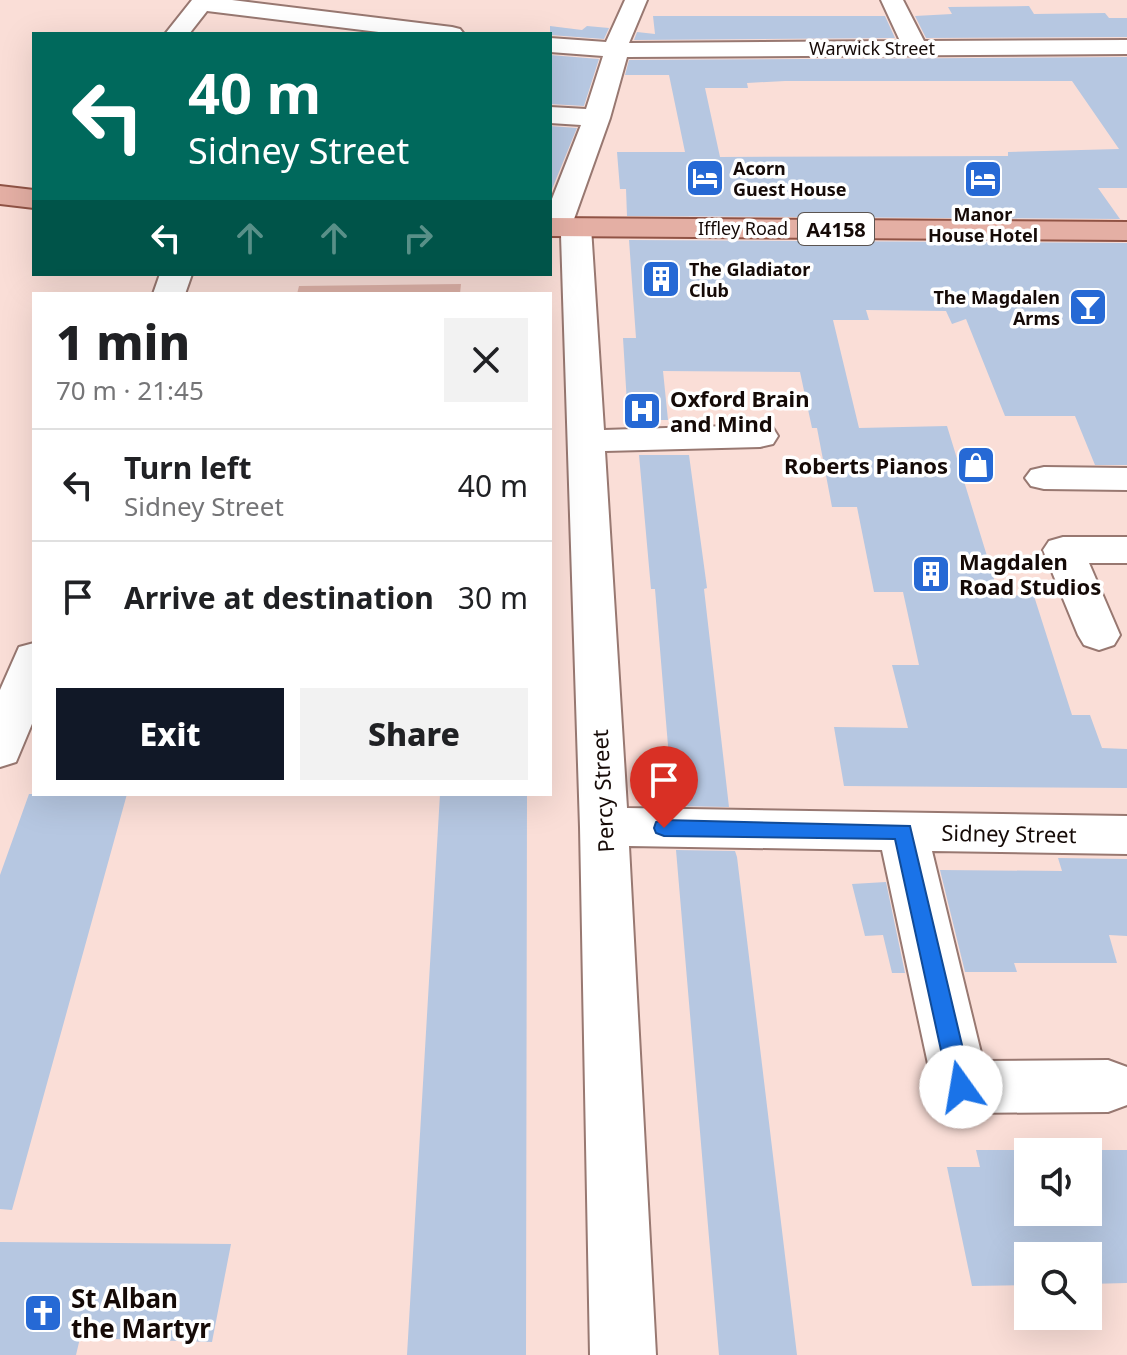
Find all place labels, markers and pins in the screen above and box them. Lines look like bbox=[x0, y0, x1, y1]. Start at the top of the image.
place label: Acorn Guest House bbox=[733, 156, 847, 201]
hotel icon: Acorn Guest House bbox=[684, 157, 726, 199]
hotel icon: Manor House Hotel bbox=[962, 158, 1004, 200]
place label: Manor House Hotel bbox=[928, 202, 1038, 247]
place label: The Gladiator Club bbox=[689, 257, 810, 302]
building icon: The Gladiator Club bbox=[640, 258, 682, 300]
place label: The Magdalen Arms bbox=[933, 285, 1060, 330]
bar icon: The Magdalen Arms bbox=[1067, 286, 1109, 328]
place label: Oxford Brain and Mind bbox=[670, 383, 809, 438]
hospital icon: Oxford Brain and Mind bbox=[621, 390, 663, 432]
shop icon: Roberts Pianos bbox=[955, 444, 997, 486]
place label: Roberts Pianos bbox=[784, 450, 948, 480]
place label: Magdalen Road Studios bbox=[959, 546, 1101, 601]
building icon: Magdalen Road Studios bbox=[910, 553, 952, 595]
pin bbox=[630, 746, 698, 828]
place label: St Alban the Martyr bbox=[71, 1280, 211, 1346]
church icon: St Alban the Martyr bbox=[22, 1292, 64, 1334]

